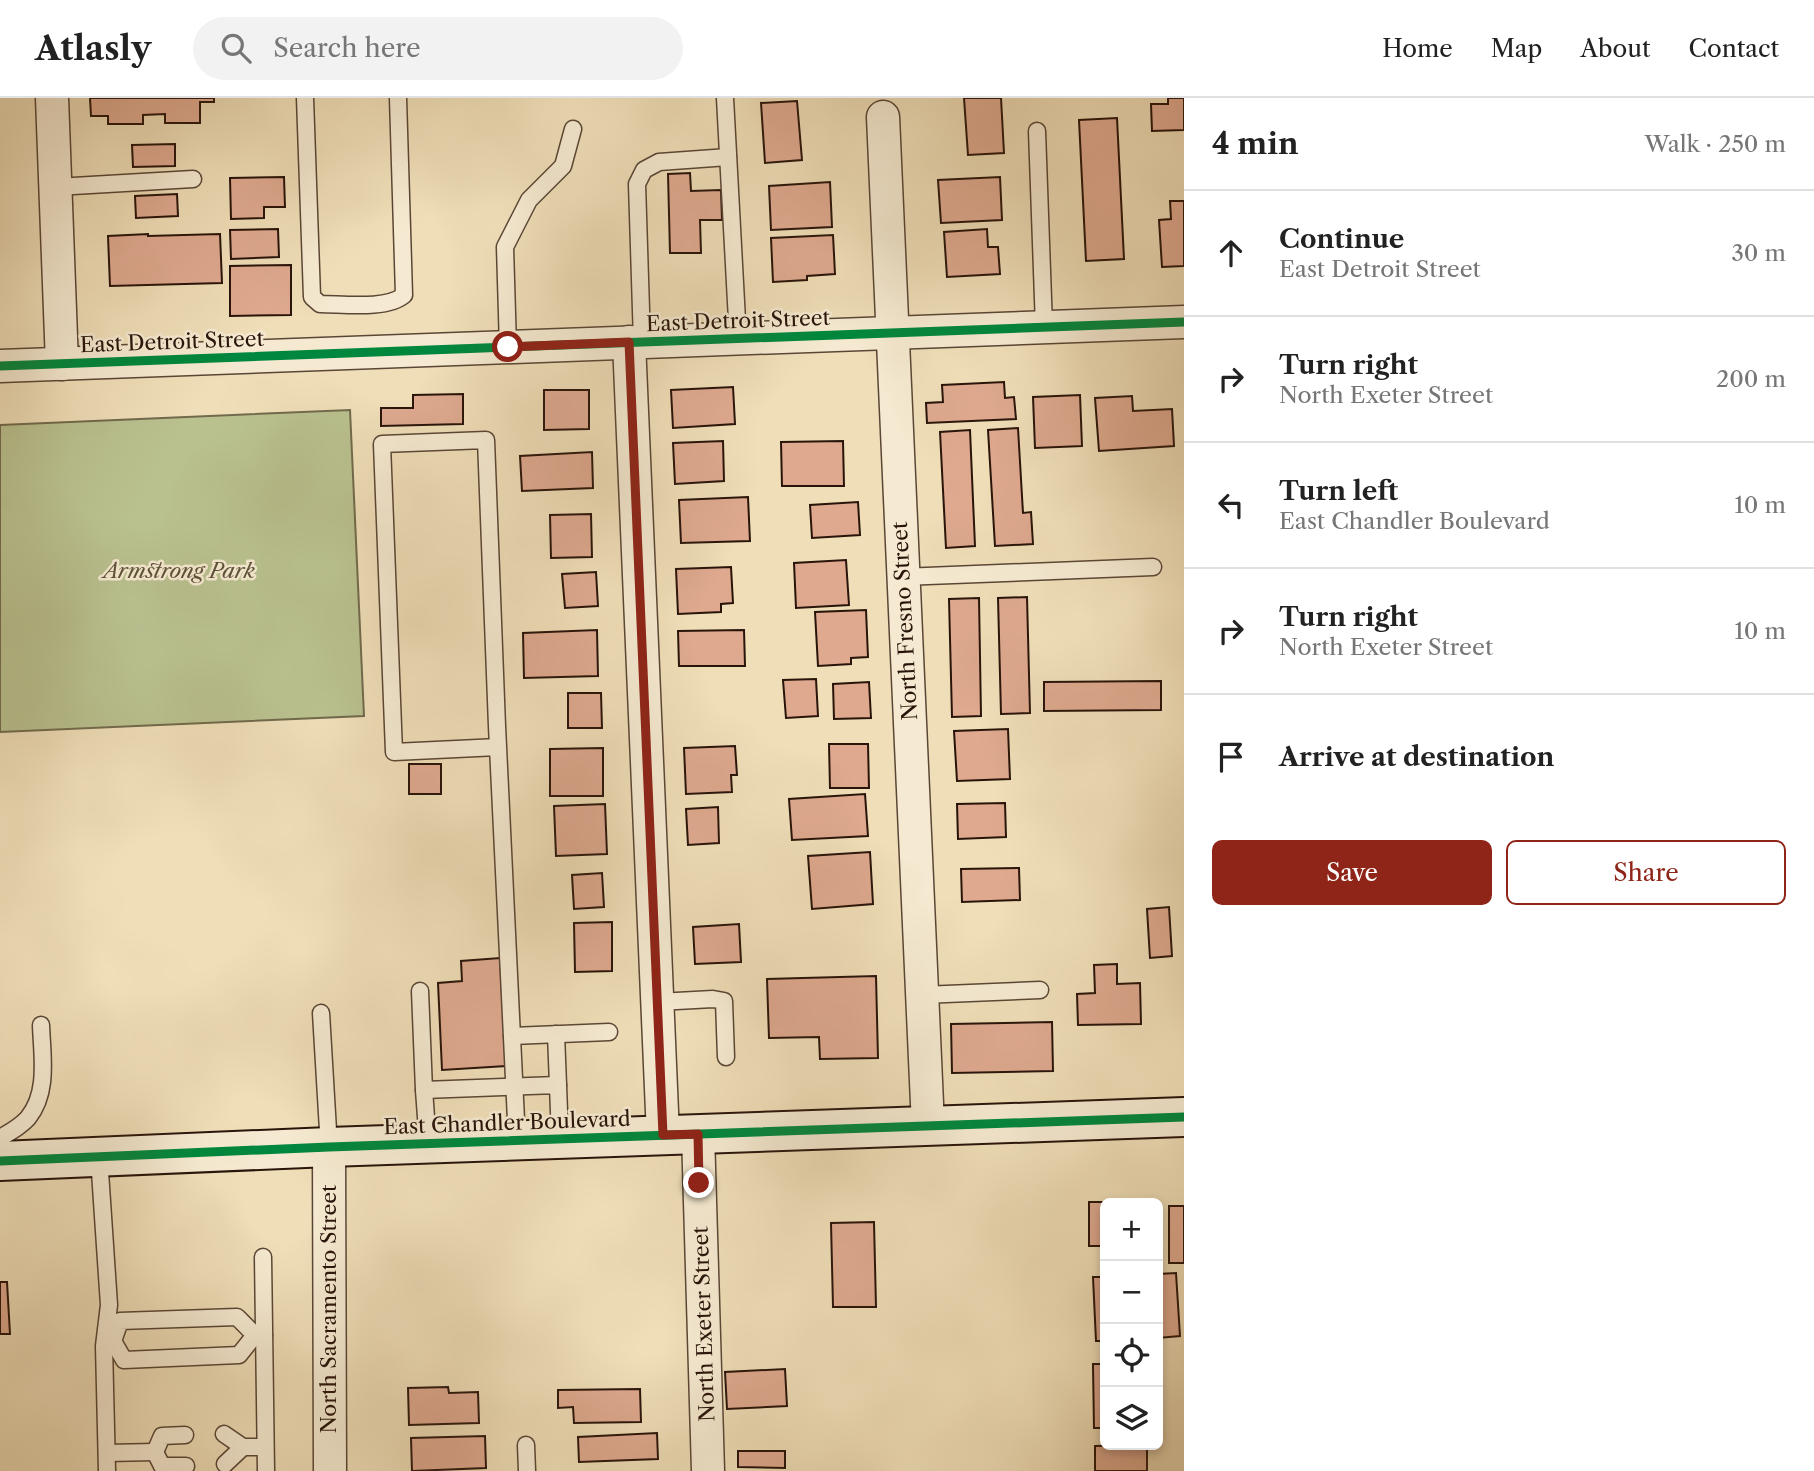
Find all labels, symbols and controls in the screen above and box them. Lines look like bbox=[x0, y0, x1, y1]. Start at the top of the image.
search box bbox=[193, 17, 683, 80]
text: Atlasly bbox=[35, 28, 151, 69]
icon: search bbox=[217, 29, 255, 67]
text: Search here bbox=[273, 32, 420, 64]
text: Home bbox=[1382, 34, 1453, 63]
text: Map bbox=[1491, 34, 1542, 63]
text: About bbox=[1580, 34, 1651, 63]
text: Contact bbox=[1689, 34, 1779, 63]
text: 4 min bbox=[1212, 125, 1298, 162]
text: Walk · 250 m bbox=[1645, 130, 1786, 158]
text: Continue bbox=[1279, 223, 1404, 255]
icon: ahead bbox=[1212, 234, 1250, 272]
text: 30 m bbox=[1731, 239, 1786, 267]
text: East Detroit Street bbox=[1279, 255, 1481, 283]
street label: East Detroit Street bbox=[646, 305, 831, 336]
street label: East Detroit Street bbox=[80, 326, 265, 357]
route start bbox=[492, 331, 523, 362]
text: Turn right bbox=[1279, 349, 1418, 381]
icon: right bbox=[1212, 360, 1250, 398]
text: 200 m bbox=[1716, 365, 1786, 393]
text: North Exeter Street bbox=[1279, 381, 1493, 409]
text: Turn left bbox=[1279, 475, 1398, 507]
icon: left bbox=[1212, 486, 1250, 524]
text: 10 m bbox=[1734, 491, 1786, 519]
text: East Chandler Boulevard bbox=[1279, 507, 1550, 535]
street label: North Fresno Street bbox=[887, 520, 922, 721]
park label: Armstrong Park bbox=[100, 558, 255, 583]
text: Turn right bbox=[1279, 601, 1418, 633]
icon: right bbox=[1212, 612, 1250, 650]
text: 10 m bbox=[1734, 617, 1786, 645]
text: North Exeter Street bbox=[1279, 633, 1493, 661]
icon: arrive bbox=[1212, 738, 1250, 776]
text: Arrive at destination bbox=[1279, 741, 1554, 773]
button: Save bbox=[1212, 840, 1492, 905]
button: Share bbox=[1506, 840, 1786, 905]
street label: East Chandler Boulevard bbox=[383, 1106, 631, 1139]
route end bbox=[683, 1167, 714, 1198]
street label: North Sacramento Street bbox=[316, 1184, 341, 1433]
map controls bbox=[1100, 1198, 1163, 1450]
button: + bbox=[1100, 1198, 1163, 1261]
street label: North Exeter Street bbox=[688, 1225, 719, 1422]
button: − bbox=[1100, 1261, 1163, 1324]
button: locate bbox=[1100, 1324, 1163, 1387]
button: layers bbox=[1100, 1387, 1163, 1450]

